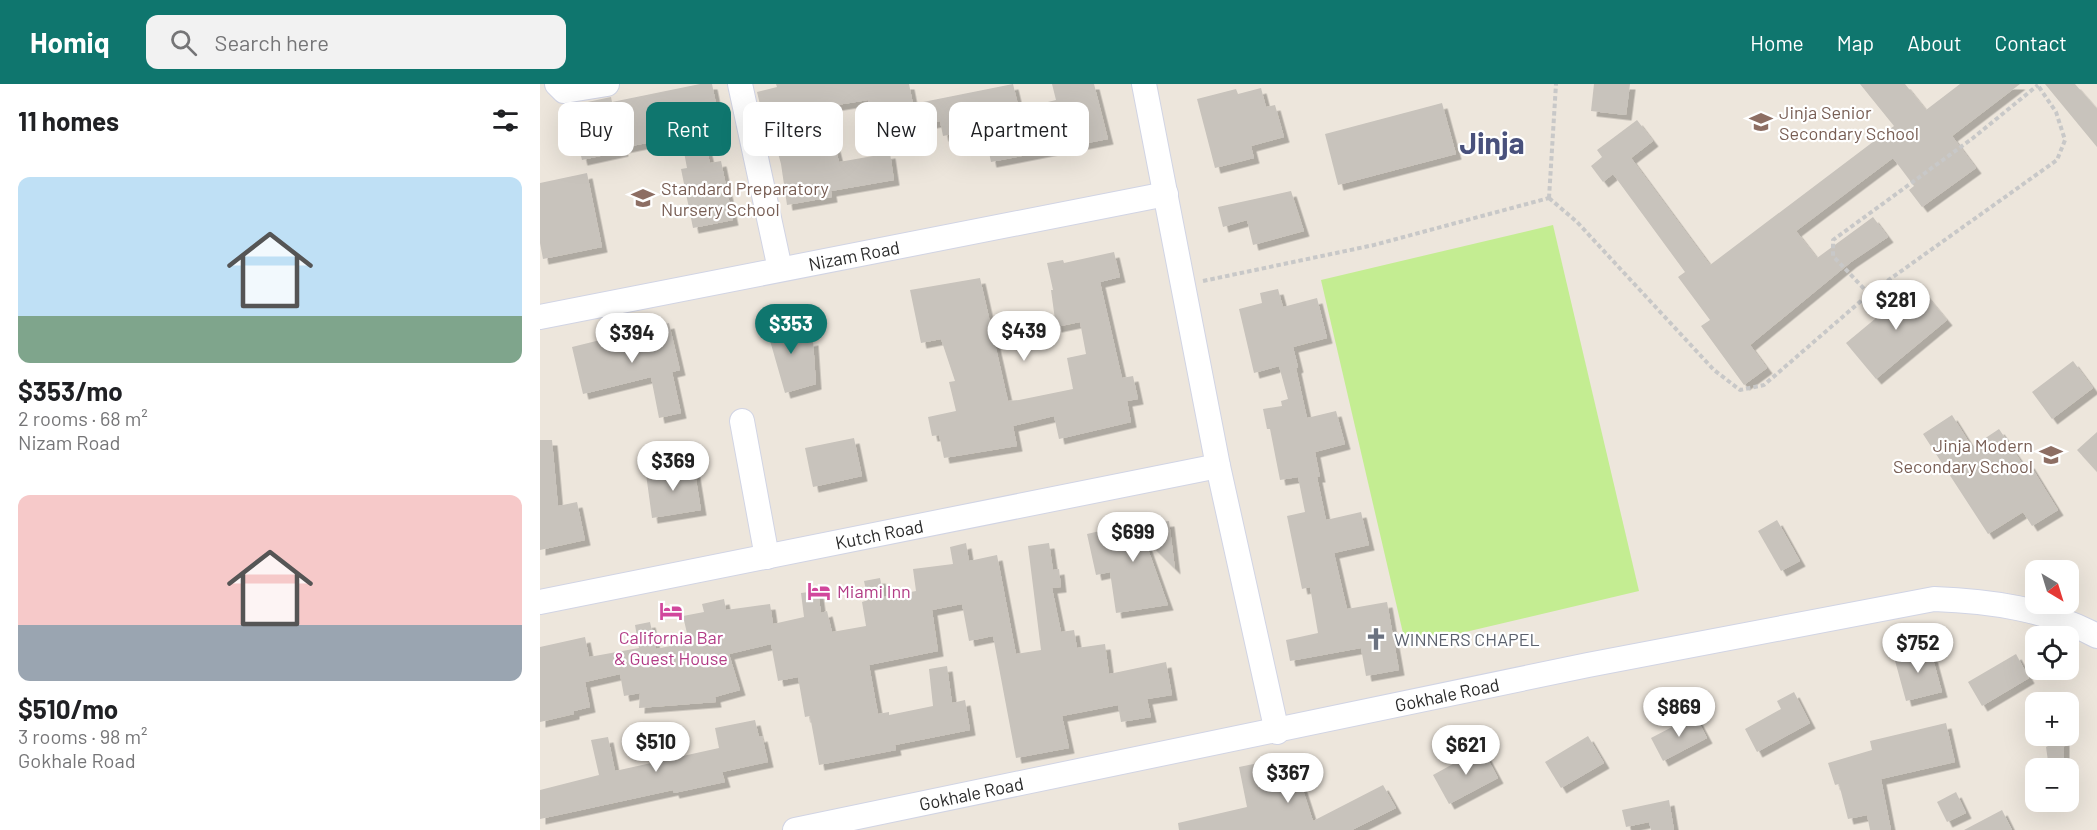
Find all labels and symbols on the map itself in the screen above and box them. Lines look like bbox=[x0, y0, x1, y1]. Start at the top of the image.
place label: Jinja Senior Secondary School bbox=[1779, 101, 1919, 144]
school or university icon: Jinja Senior Secondary School bbox=[1748, 109, 1774, 135]
district label: Jinja bbox=[1459, 124, 1525, 160]
place label: Standard Preparatory Nursery School bbox=[661, 177, 829, 220]
school or university icon: Standard Preparatory Nursery School bbox=[630, 185, 656, 211]
street label: Nizam Road bbox=[807, 236, 901, 275]
pin: $281 bbox=[1860, 280, 1932, 331]
pin: $353 bbox=[755, 304, 827, 355]
pin: $439 bbox=[988, 311, 1060, 362]
pin: $394 bbox=[596, 313, 668, 364]
place label: Jinja Modern Secondary School bbox=[1893, 434, 2033, 477]
pin: $369 bbox=[637, 441, 709, 492]
school or university icon: Jinja Modern Secondary School bbox=[2038, 442, 2064, 468]
pin: $699 bbox=[1097, 512, 1169, 563]
street label: Kutch Road bbox=[833, 514, 925, 554]
north arrow bbox=[2025, 560, 2079, 614]
hotel icon: Miami Inn bbox=[806, 578, 832, 604]
place label: Miami Inn bbox=[837, 580, 911, 602]
hotel icon: California Bar & Guest House bbox=[658, 598, 684, 624]
pin: $752 bbox=[1882, 623, 1954, 674]
place label: California Bar & Guest House bbox=[614, 626, 728, 669]
church icon: WINNERS CHAPEL bbox=[1363, 626, 1389, 652]
place label: WINNERS CHAPEL bbox=[1394, 628, 1540, 650]
street label: Gokhale Road bbox=[1393, 673, 1501, 716]
pin: $869 bbox=[1643, 687, 1715, 738]
pin: $510 bbox=[620, 722, 692, 773]
pin: $621 bbox=[1430, 725, 1502, 776]
pin: $367 bbox=[1252, 753, 1324, 804]
street label: Gokhale Road bbox=[917, 772, 1025, 815]

